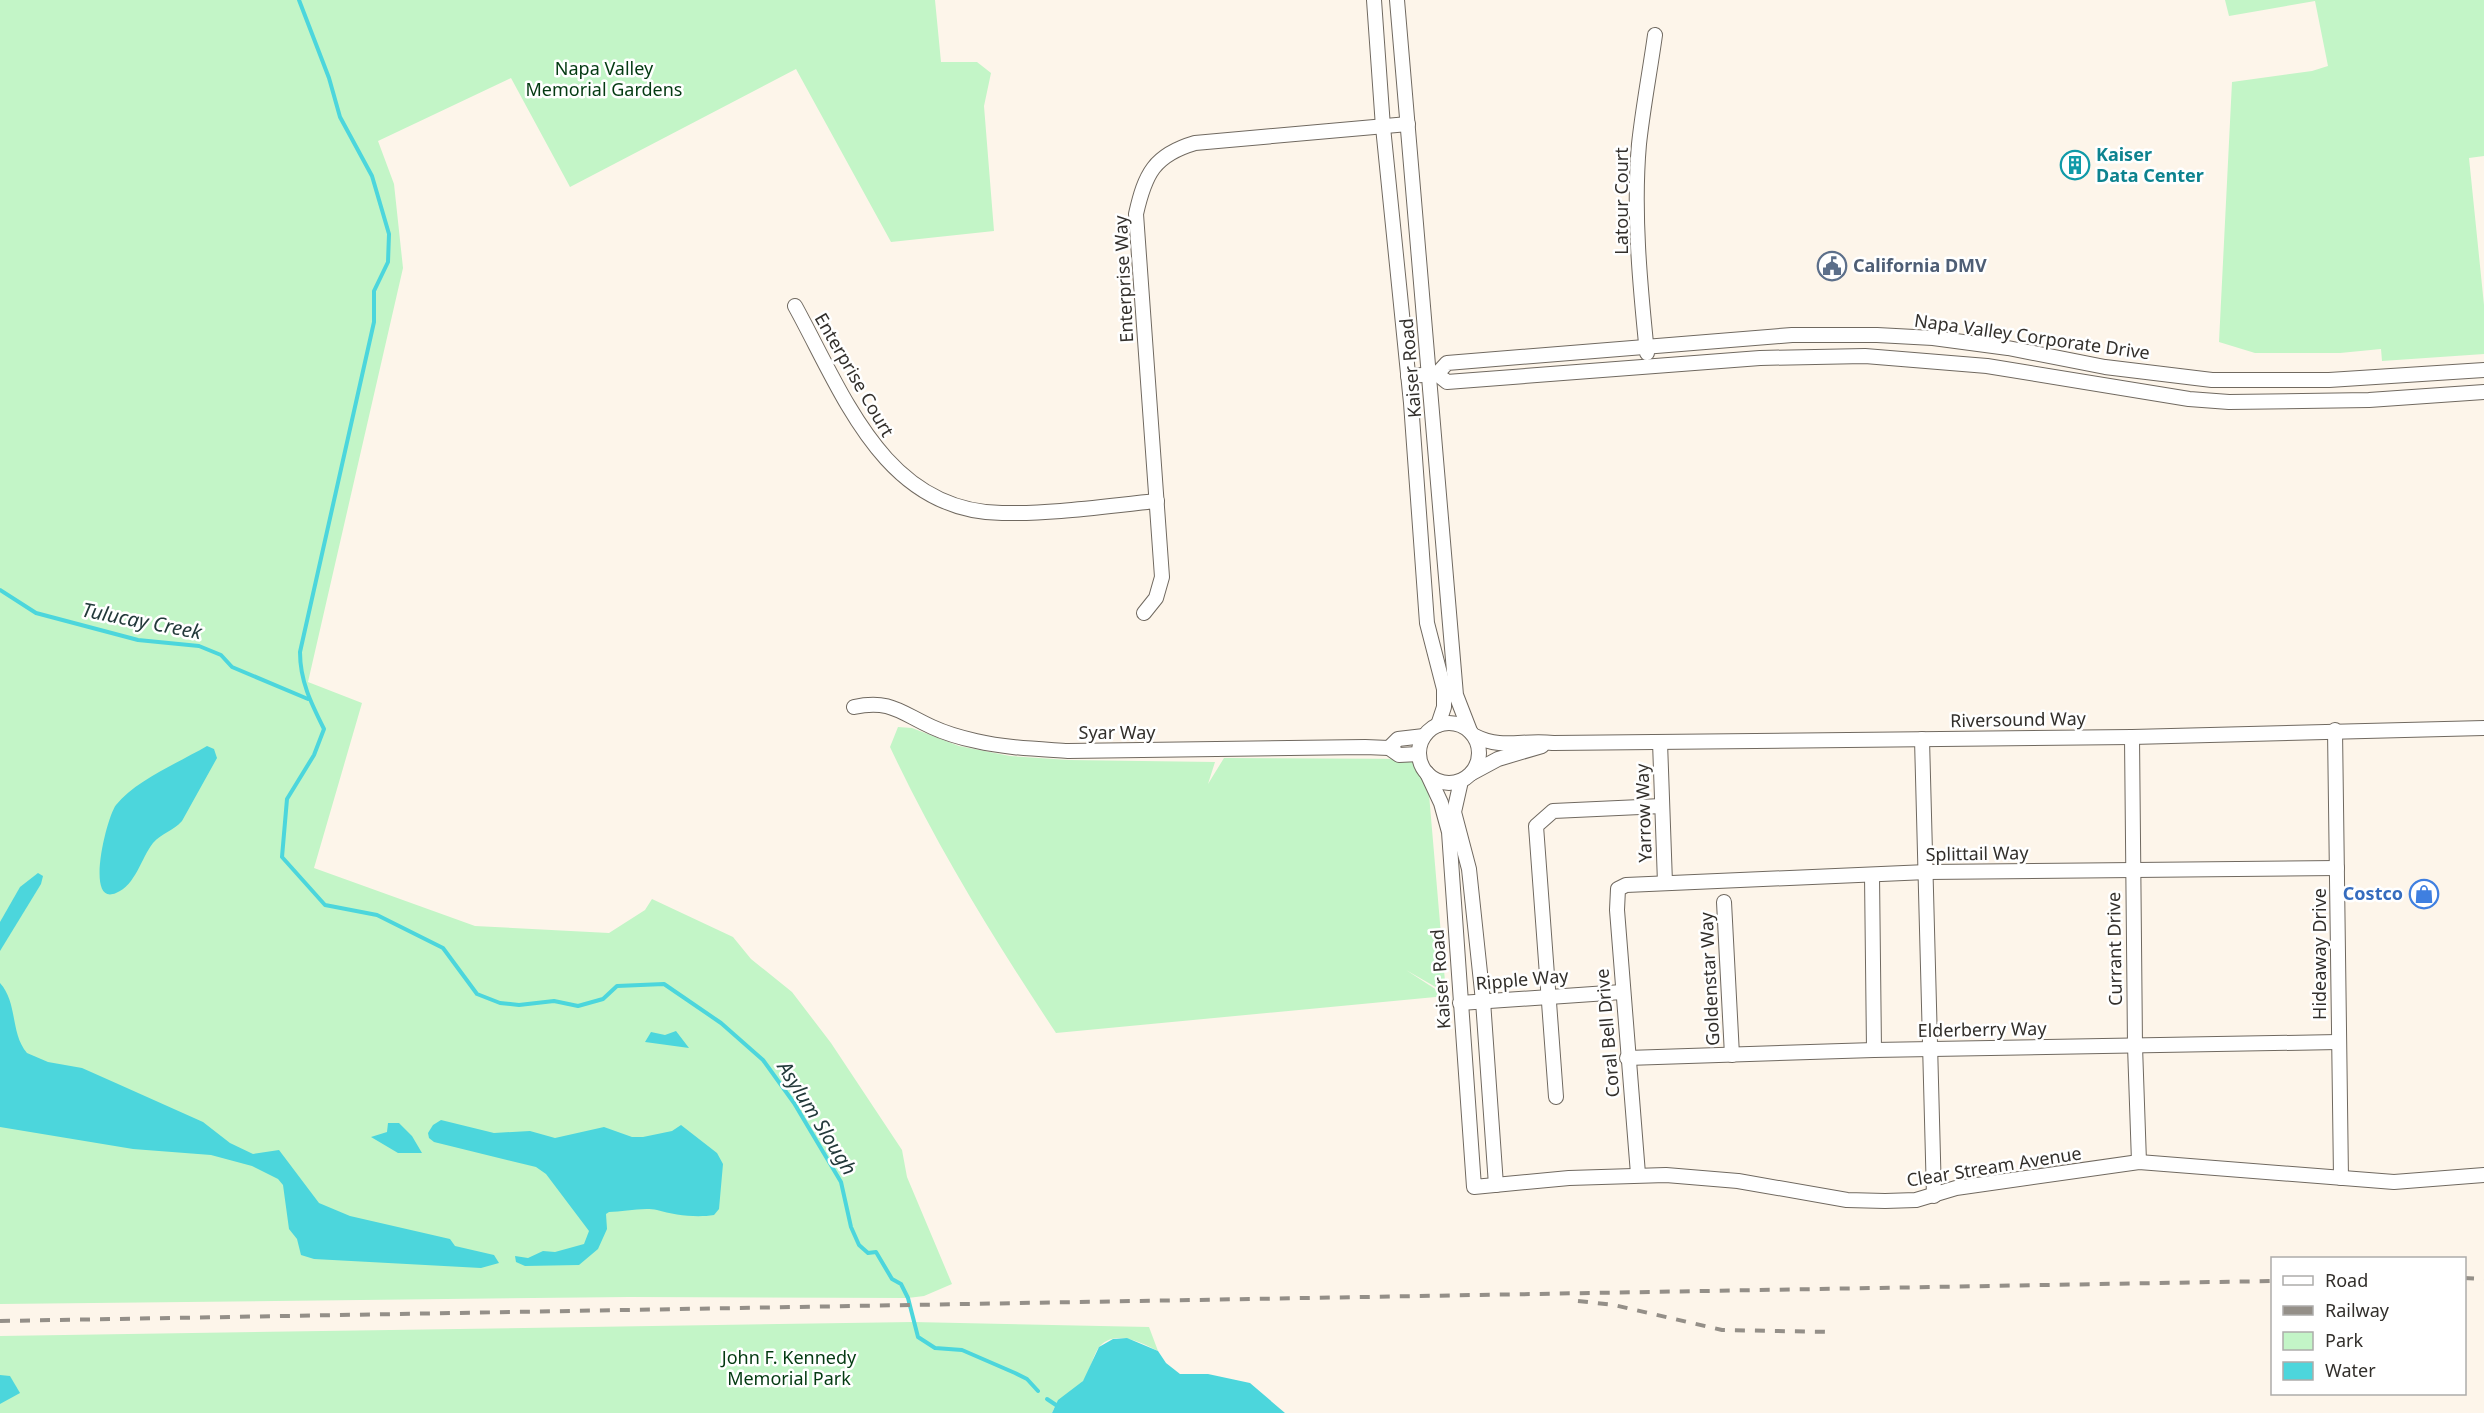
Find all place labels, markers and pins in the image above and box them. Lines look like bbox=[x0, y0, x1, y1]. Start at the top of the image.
place label: Kaiser Data Center bbox=[2096, 142, 2204, 187]
building icon: Kaiser Data Center bbox=[2059, 149, 2091, 181]
public building icon: California DMV bbox=[1816, 250, 1848, 282]
place label: California DMV bbox=[1853, 253, 1987, 277]
shop icon: Costco bbox=[2408, 878, 2440, 910]
place label: Costco bbox=[2343, 881, 2403, 905]

